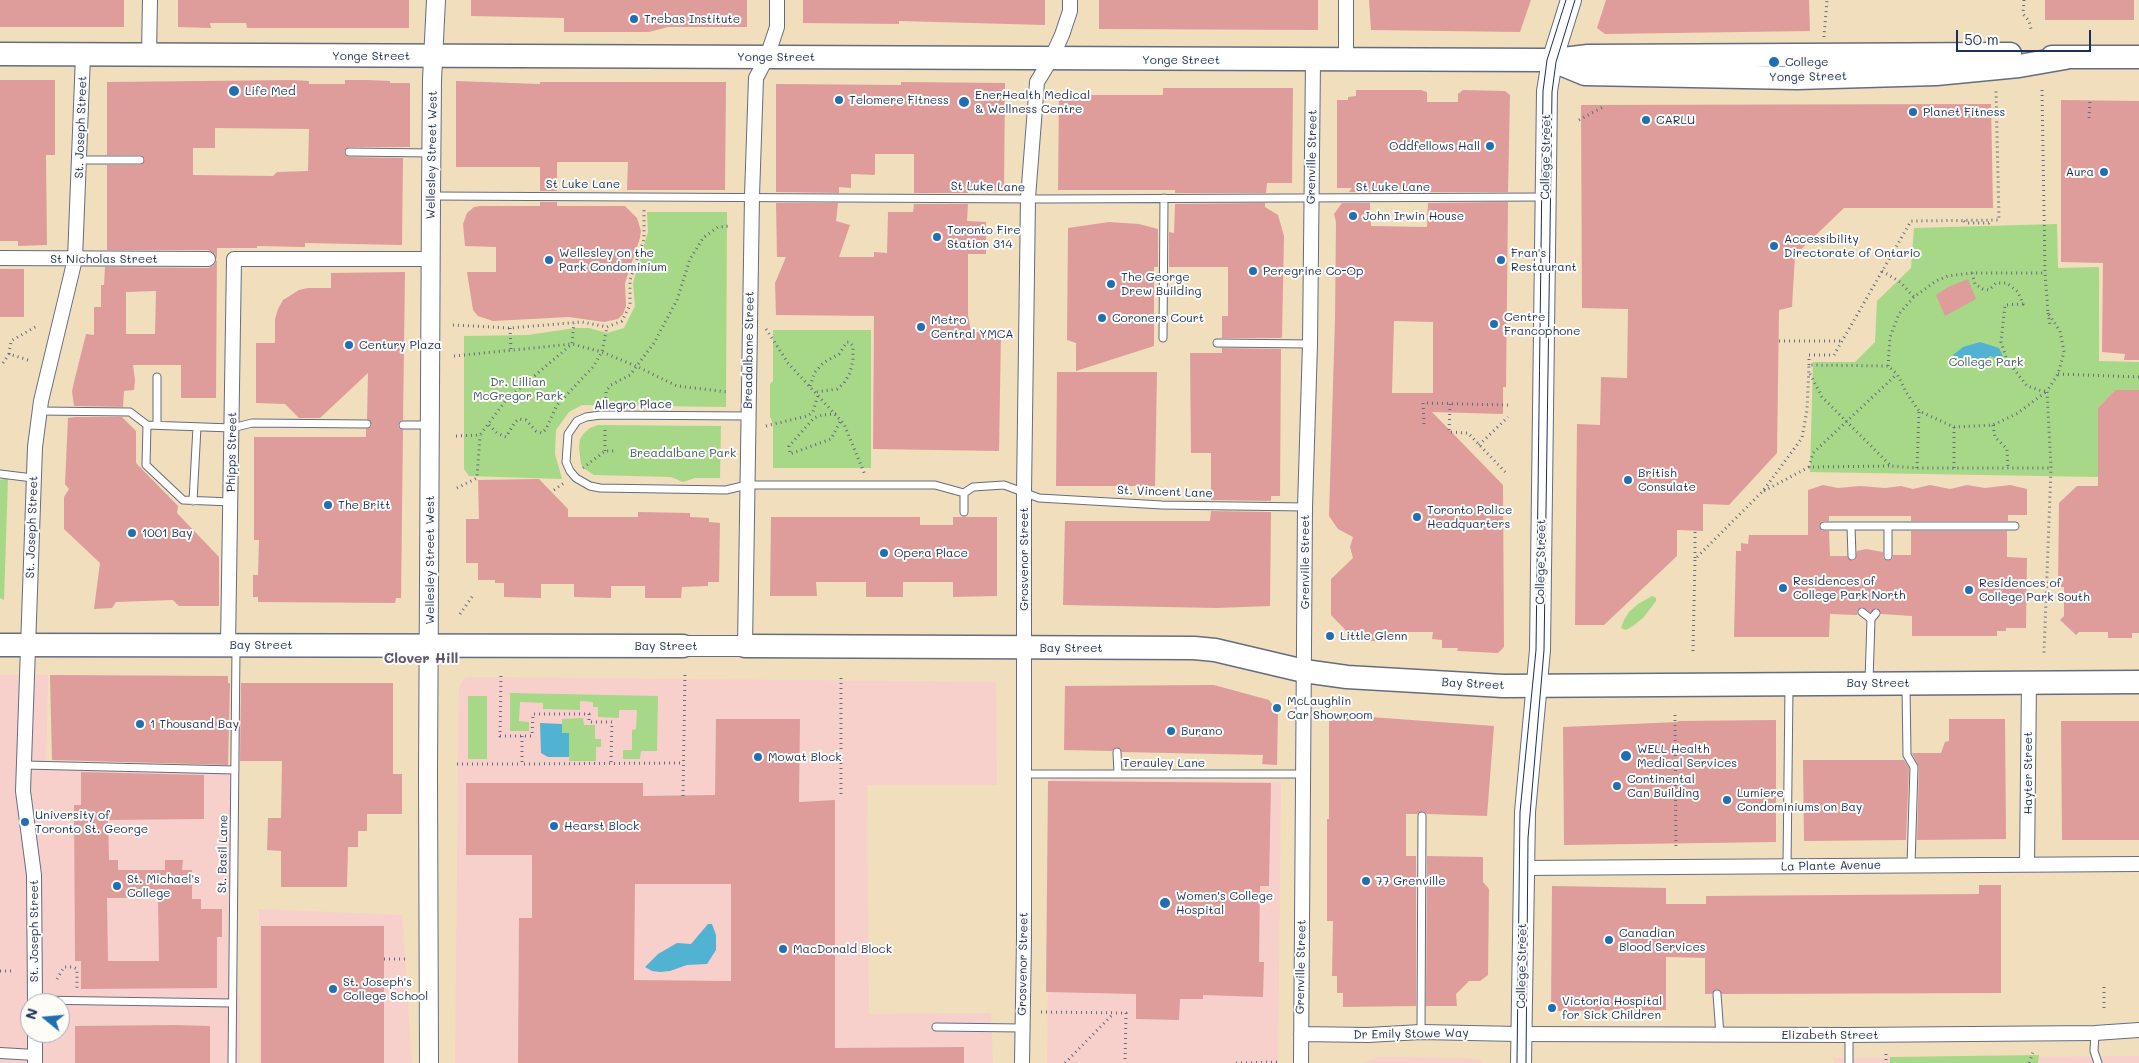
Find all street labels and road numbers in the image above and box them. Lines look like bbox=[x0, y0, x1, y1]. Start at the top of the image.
street label: Yonge Street bbox=[332, 49, 410, 63]
street label: Yonge Street bbox=[737, 50, 815, 64]
street label: Yonge Street bbox=[1142, 53, 1220, 67]
street label: Yonge Street bbox=[1769, 69, 1847, 85]
street label: St. Joseph Street bbox=[72, 75, 90, 179]
street label: Wellesley Street West bbox=[424, 90, 440, 220]
street label: Grenville Street bbox=[1304, 110, 1320, 204]
street label: College Street bbox=[1538, 114, 1554, 200]
street label: St Luke Lane bbox=[546, 177, 620, 191]
street label: St Luke Lane bbox=[951, 179, 1025, 195]
street label: St Luke Lane bbox=[1356, 180, 1430, 194]
street label: St Nicholas Street bbox=[50, 252, 158, 266]
street label: Breadalbane Street bbox=[741, 291, 757, 409]
street label: Allegro Place bbox=[594, 397, 672, 413]
street label: Phipps Street bbox=[224, 412, 240, 492]
street label: St. Joseph Street bbox=[23, 475, 41, 579]
street label: St. Vincent Lane bbox=[1117, 483, 1213, 501]
street label: Wellesley Street West bbox=[423, 496, 437, 624]
street label: Grosvenor Street bbox=[1017, 507, 1031, 611]
street label: Grenville Street bbox=[1298, 515, 1312, 609]
street label: College Street bbox=[1533, 519, 1549, 605]
street label: Bay Street bbox=[229, 638, 293, 652]
street label: Bay Street bbox=[634, 639, 698, 653]
street label: Bay Street bbox=[1039, 641, 1103, 655]
street label: Bay Street bbox=[1441, 675, 1505, 693]
street label: Bay Street bbox=[1846, 676, 1910, 690]
street label: Hayter Street bbox=[2021, 731, 2035, 815]
street label: Terauley Lane bbox=[1123, 756, 1205, 770]
street label: St. Basil Lane bbox=[215, 815, 231, 893]
street label: La Plante Avenue bbox=[1781, 858, 1881, 874]
street label: St. Joseph Street bbox=[27, 880, 41, 982]
street label: Grosvenor Street bbox=[1015, 912, 1031, 1016]
street label: Grenville Street bbox=[1293, 920, 1309, 1014]
street label: College Street bbox=[1514, 923, 1530, 1009]
street label: Dr Emily Stowe Way bbox=[1353, 1026, 1469, 1042]
street label: Elizabeth Street bbox=[1782, 1028, 1878, 1042]

